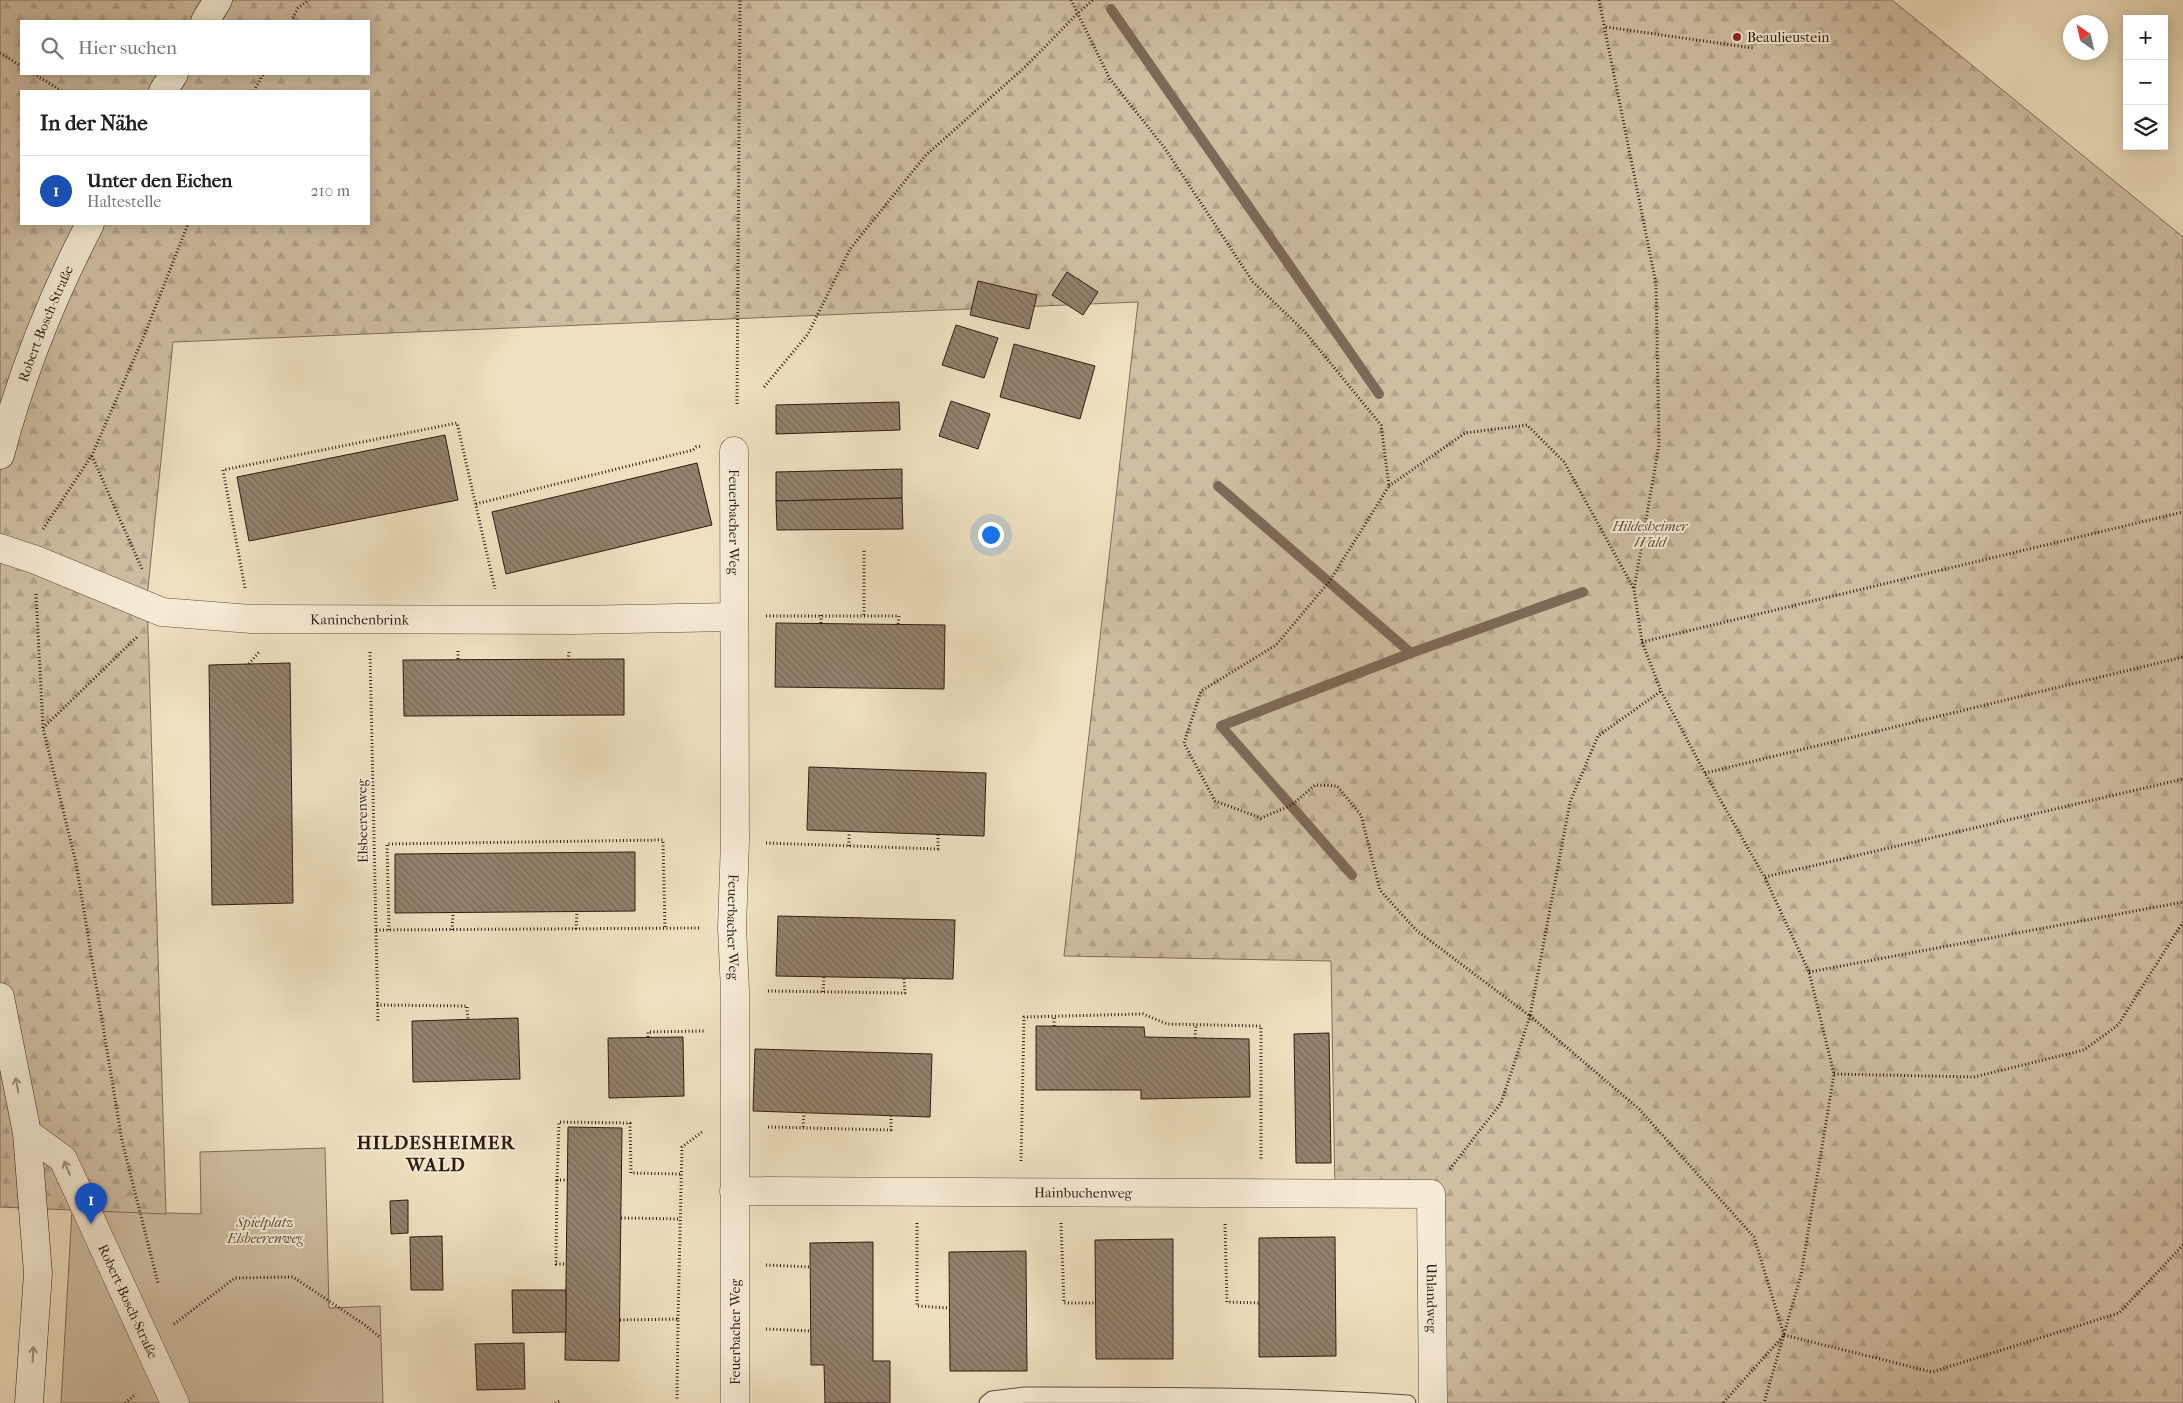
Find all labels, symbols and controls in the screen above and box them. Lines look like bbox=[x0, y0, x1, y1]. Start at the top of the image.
north arrow bbox=[2063, 15, 2108, 60]
map controls bbox=[2123, 15, 2168, 150]
button: + bbox=[2123, 15, 2168, 60]
search box bbox=[20, 20, 370, 75]
place label: Beaulieustein bbox=[1747, 29, 1829, 46]
marker: Beaulieustein bbox=[1731, 31, 1743, 43]
icon: search bbox=[38, 34, 66, 62]
text: Hier suchen bbox=[78, 37, 177, 59]
button: − bbox=[2123, 60, 2168, 105]
button: layers bbox=[2123, 105, 2168, 150]
text: In der Nähe bbox=[40, 111, 148, 135]
text: Unter den Eichen bbox=[87, 170, 232, 192]
text: 1 bbox=[53, 181, 59, 200]
text: 210 m bbox=[311, 181, 350, 200]
text: Haltestelle bbox=[87, 192, 161, 211]
street label: Robert-Bosch-Straße bbox=[15, 263, 77, 384]
street label: Feuerbacher Weg bbox=[725, 469, 742, 576]
park label: Hildesheimer Wald bbox=[1611, 518, 1689, 551]
your location bbox=[978, 522, 1004, 548]
street label: Kaninchenbrink bbox=[310, 611, 410, 628]
street label: Elsbeerenweg bbox=[353, 778, 372, 863]
street label: Feuerbacher Weg bbox=[723, 874, 742, 981]
one-way arrow bbox=[12, 1077, 22, 1093]
district label: HILDESHEIMER WALD bbox=[357, 1132, 515, 1176]
one-way arrow bbox=[61, 1161, 71, 1176]
pin: 1 bbox=[75, 1183, 107, 1224]
street label: Hainbuchenweg bbox=[1034, 1184, 1133, 1202]
park label: Spielplatz Elsbeerenweg bbox=[226, 1214, 303, 1247]
street label: Robert-Bosch-Straße bbox=[94, 1241, 162, 1362]
street label: Uhlandweg bbox=[1423, 1263, 1440, 1333]
street label: Feuerbacher Weg bbox=[727, 1279, 744, 1385]
one-way arrow bbox=[28, 1347, 38, 1363]

